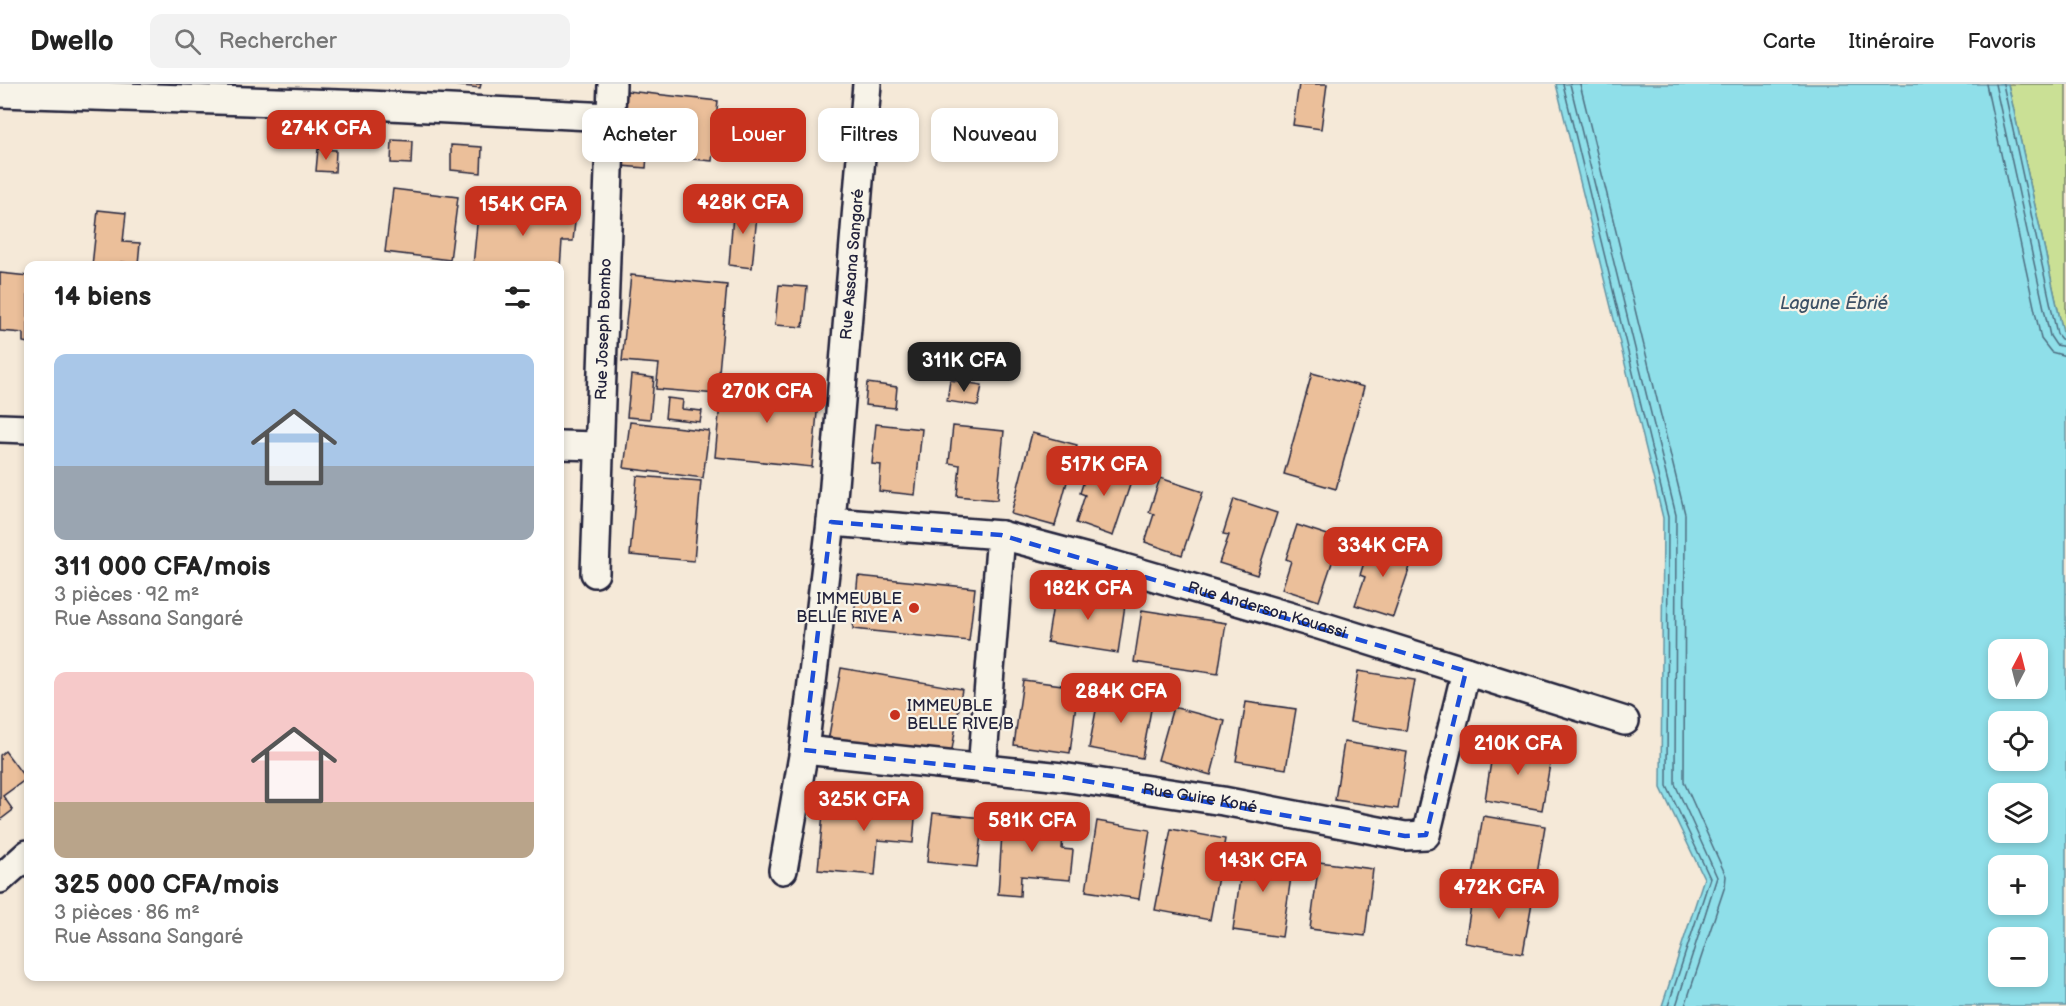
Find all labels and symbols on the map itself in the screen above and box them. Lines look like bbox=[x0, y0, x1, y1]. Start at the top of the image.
pin: 274K CFA bbox=[264, 110, 388, 161]
pin: 428K CFA bbox=[681, 184, 805, 235]
pin: 154K CFA bbox=[461, 186, 585, 237]
street label: Rue Assana Sangaré bbox=[837, 188, 868, 341]
street label: Rue Joseph Bombo bbox=[592, 258, 615, 400]
water label: Lagune Ébrié bbox=[1780, 291, 1888, 314]
pin: 311K CFA bbox=[902, 342, 1026, 393]
pin: 270K CFA bbox=[705, 373, 829, 424]
pin: 517K CFA bbox=[1042, 446, 1166, 497]
pin: 334K CFA bbox=[1321, 527, 1445, 578]
pin: 182K CFA bbox=[1026, 570, 1150, 621]
street label: Rue Anderson Kouassi bbox=[1186, 578, 1349, 643]
place label: IMMEUBLE BELLE RIVE A bbox=[796, 590, 902, 627]
marker: IMMEUBLE BELLE RIVE A bbox=[907, 601, 921, 615]
north arrow bbox=[1988, 639, 2048, 699]
pin: 284K CFA bbox=[1059, 673, 1183, 724]
place label: IMMEUBLE BELLE RIVE B bbox=[907, 697, 1014, 734]
marker: IMMEUBLE BELLE RIVE B bbox=[888, 708, 902, 722]
pin: 210K CFA bbox=[1456, 725, 1580, 776]
street label: Rue Guire Koné bbox=[1141, 780, 1259, 817]
pin: 325K CFA bbox=[802, 781, 926, 832]
pin: 581K CFA bbox=[970, 802, 1094, 853]
pin: 143K CFA bbox=[1201, 842, 1325, 893]
pin: 472K CFA bbox=[1437, 869, 1561, 920]

